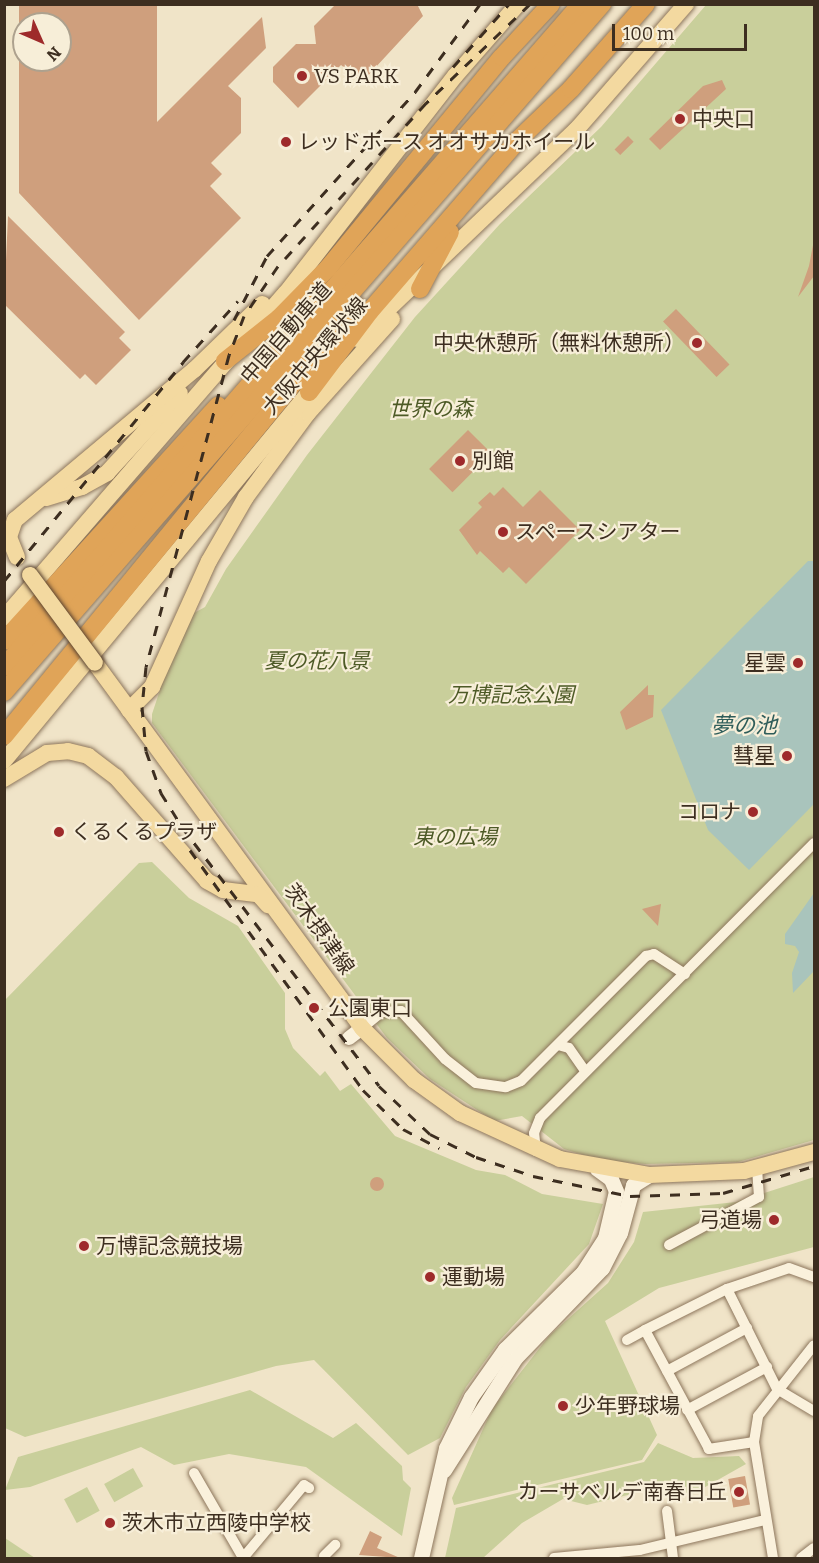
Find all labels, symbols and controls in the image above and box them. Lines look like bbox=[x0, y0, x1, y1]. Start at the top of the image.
north arrow bbox=[12, 12, 72, 72]
scale bar bbox=[615, 12, 750, 50]
text: 100 m bbox=[623, 23, 674, 45]
text: N bbox=[43, 43, 65, 65]
place label: VS PARK bbox=[314, 63, 399, 89]
marker: VS PARK bbox=[295, 69, 309, 83]
place label: 中央口 bbox=[692, 106, 755, 132]
marker: 中央口 bbox=[673, 112, 687, 126]
place label: レッドホース オオサカホイール bbox=[298, 129, 596, 155]
marker: レッドホース オオサカホイール bbox=[279, 135, 293, 149]
street label: 中国自動車道 bbox=[235, 277, 337, 389]
street label: 大阪中央環状線 bbox=[257, 292, 373, 420]
place label: 中央休憩所（無料休憩所） bbox=[433, 330, 685, 356]
marker: 中央休憩所（無料休憩所） bbox=[690, 336, 704, 350]
park label: 世界の森 bbox=[389, 396, 473, 422]
place label: 別館 bbox=[472, 448, 514, 474]
marker: 別館 bbox=[453, 454, 467, 468]
place label: スペースシアター bbox=[515, 519, 683, 545]
marker: スペースシアター bbox=[496, 525, 510, 539]
park label: 夏の花八景 bbox=[265, 648, 369, 674]
place label: 星雲 bbox=[744, 650, 786, 676]
marker: 星雲 bbox=[791, 656, 805, 670]
park label: 万博記念公園 bbox=[448, 682, 574, 708]
water label: 夢の池 bbox=[711, 713, 777, 739]
place label: 彗星 bbox=[733, 743, 775, 769]
marker: 彗星 bbox=[780, 749, 794, 763]
place label: コロナ bbox=[678, 799, 741, 825]
marker: コロナ bbox=[746, 805, 760, 819]
place label: くるくるプラザ bbox=[71, 819, 218, 845]
park label: 東の広場 bbox=[413, 824, 497, 850]
marker: くるくるプラザ bbox=[52, 825, 66, 839]
street label: 茨木摂津線 bbox=[279, 879, 359, 979]
place label: 公園東口 bbox=[328, 995, 412, 1021]
marker: 公園東口 bbox=[305, 999, 323, 1017]
place label: 弓道場 bbox=[699, 1207, 762, 1233]
marker: 弓道場 bbox=[767, 1213, 781, 1227]
place label: 万博記念競技場 bbox=[96, 1233, 243, 1259]
marker: 万博記念競技場 bbox=[77, 1239, 91, 1253]
place label: 運動場 bbox=[442, 1264, 505, 1290]
marker: 運動場 bbox=[423, 1270, 437, 1284]
place label: 少年野球場 bbox=[575, 1393, 680, 1419]
marker: 少年野球場 bbox=[556, 1399, 570, 1413]
place label: カーサベルデ南春日丘 bbox=[517, 1479, 727, 1505]
marker: カーサベルデ南春日丘 bbox=[732, 1485, 746, 1499]
place label: 茨木市立西陵中学校 bbox=[122, 1510, 311, 1536]
marker: 茨木市立西陵中学校 bbox=[103, 1516, 117, 1530]

